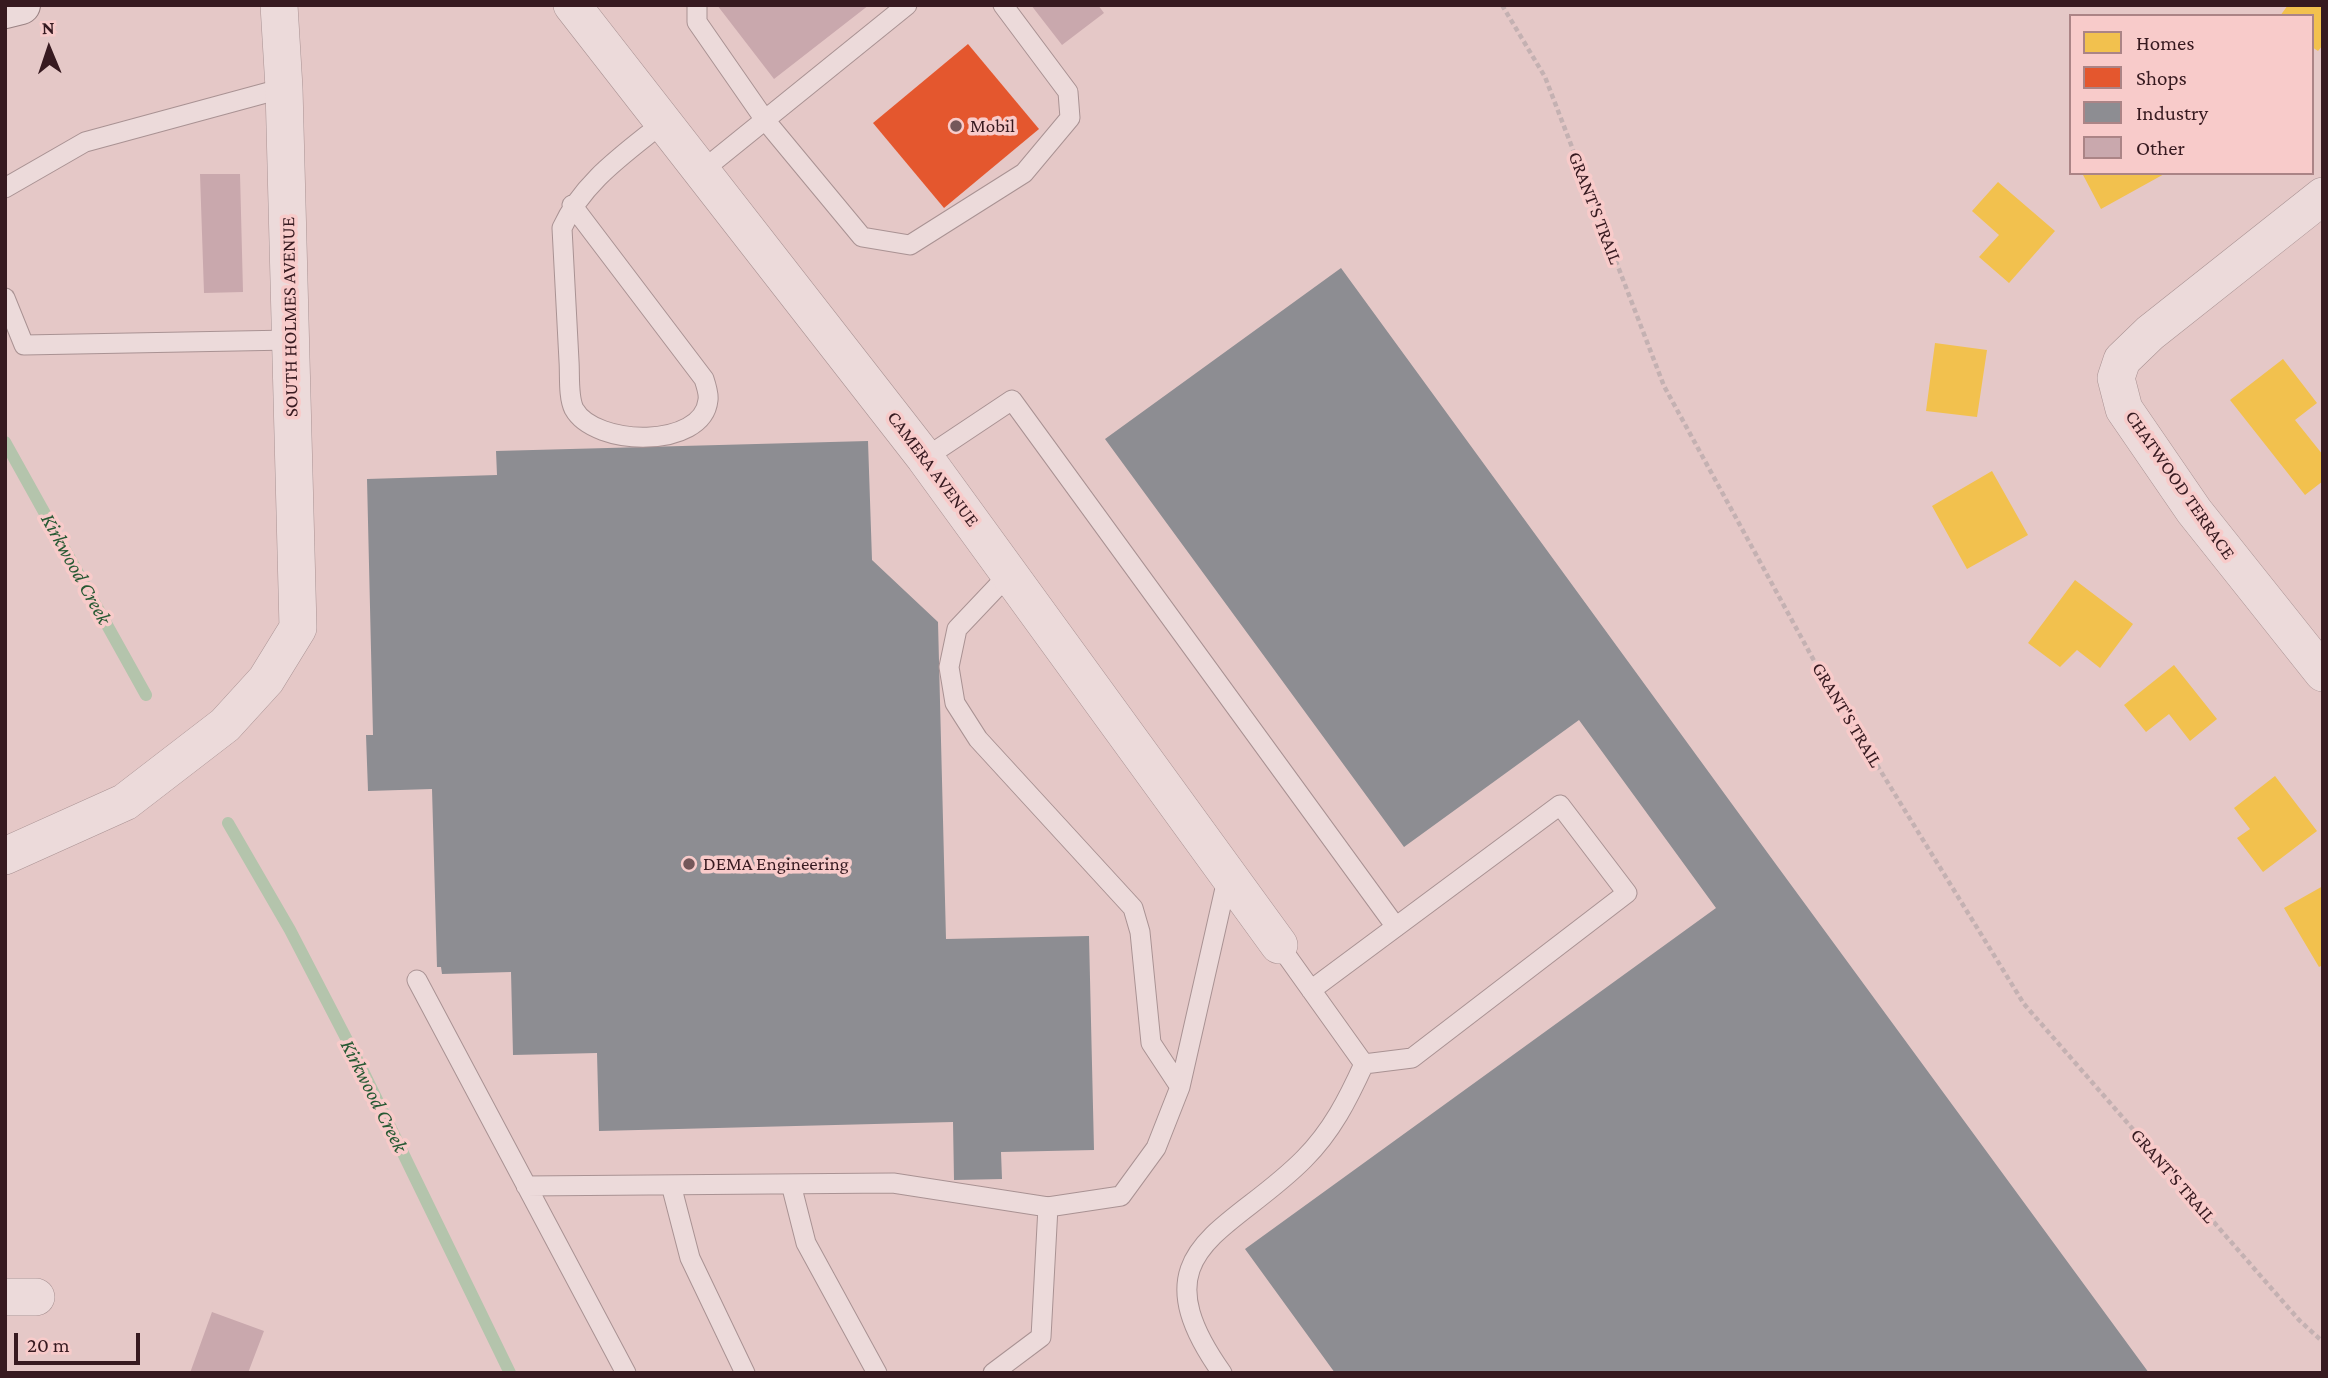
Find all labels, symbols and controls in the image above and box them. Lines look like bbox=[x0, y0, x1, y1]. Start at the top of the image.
north arrow bbox=[14, 14, 84, 84]
legend bbox=[2069, 14, 2314, 175]
text: N bbox=[41, 17, 55, 38]
text: Homes bbox=[2136, 31, 2195, 55]
text: Shops bbox=[2136, 66, 2187, 90]
text: Industry bbox=[2136, 101, 2208, 125]
place label: Mobil bbox=[970, 115, 1015, 137]
marker: Mobil bbox=[948, 118, 964, 134]
text: Other bbox=[2136, 136, 2185, 160]
street label: GRANT'S TRAIL bbox=[1563, 149, 1627, 267]
street label: SOUTH HOLMES AVENUE bbox=[277, 217, 303, 417]
street label: CHATWOOD TERRACE bbox=[2120, 406, 2240, 564]
street label: CAMERA AVENUE bbox=[882, 407, 984, 531]
water label: Kirkwood Creek bbox=[35, 509, 117, 629]
street label: GRANT'S TRAIL bbox=[1807, 658, 1887, 772]
place label: DEMA Engineering bbox=[703, 853, 849, 875]
marker: DEMA Engineering bbox=[681, 856, 697, 872]
water label: Kirkwood Creek bbox=[335, 1035, 413, 1157]
street label: GRANT'S TRAIL bbox=[2126, 1124, 2220, 1228]
scale bar bbox=[18, 1318, 144, 1362]
text: 20 m bbox=[27, 1333, 70, 1357]

